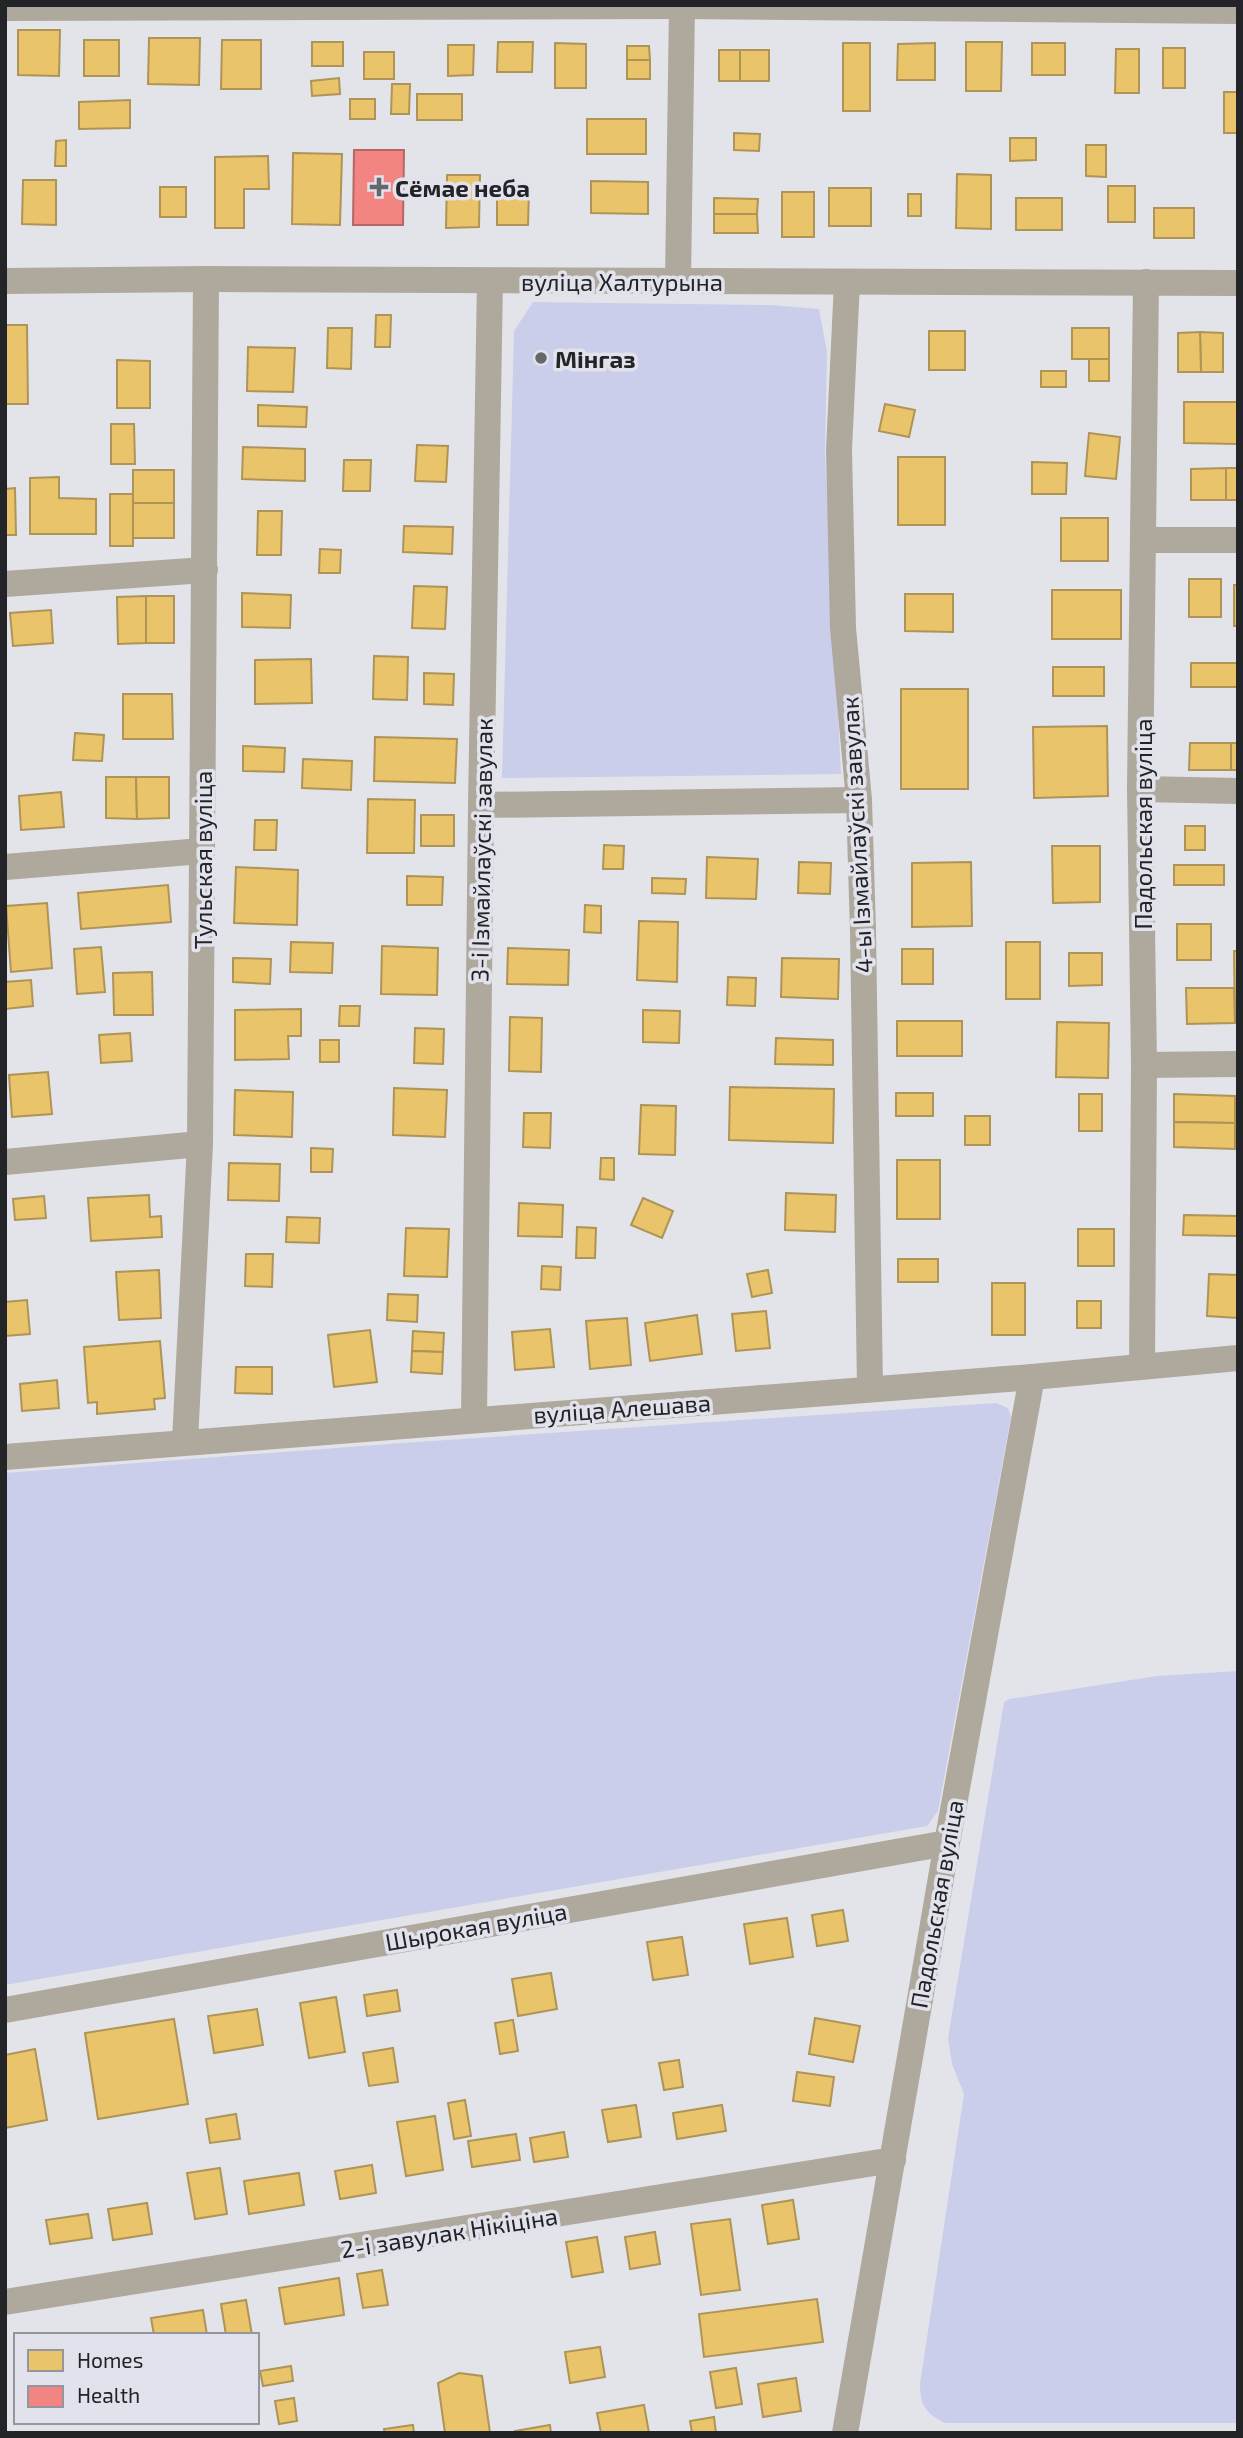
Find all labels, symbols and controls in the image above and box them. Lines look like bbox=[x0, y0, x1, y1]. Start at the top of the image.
place label: Сёмае неба bbox=[395, 173, 530, 202]
marker: Сёмае неба bbox=[369, 177, 389, 197]
street label: вуліца Халтурына bbox=[521, 267, 723, 297]
place label: Мінгаз bbox=[555, 344, 636, 373]
marker: Мінгаз bbox=[533, 350, 549, 366]
street label: 4-ы Ізмайлаўскі завулак bbox=[834, 696, 879, 974]
street label: 3-і Ізмайлаўскі завулак bbox=[464, 718, 499, 982]
street label: Падольская вуліца bbox=[1128, 718, 1158, 930]
street label: Тульская вуліца bbox=[188, 771, 218, 949]
street label: вуліца Алешава bbox=[532, 1387, 712, 1430]
street label: Падольская вуліца bbox=[903, 1798, 970, 2011]
street label: Шырокая вуліца bbox=[383, 1896, 569, 1957]
street label: 2-і завулак Нікіціна bbox=[338, 2201, 560, 2264]
legend bbox=[14, 2333, 259, 2424]
text: Homes bbox=[77, 2347, 143, 2372]
text: Health bbox=[77, 2382, 140, 2407]

